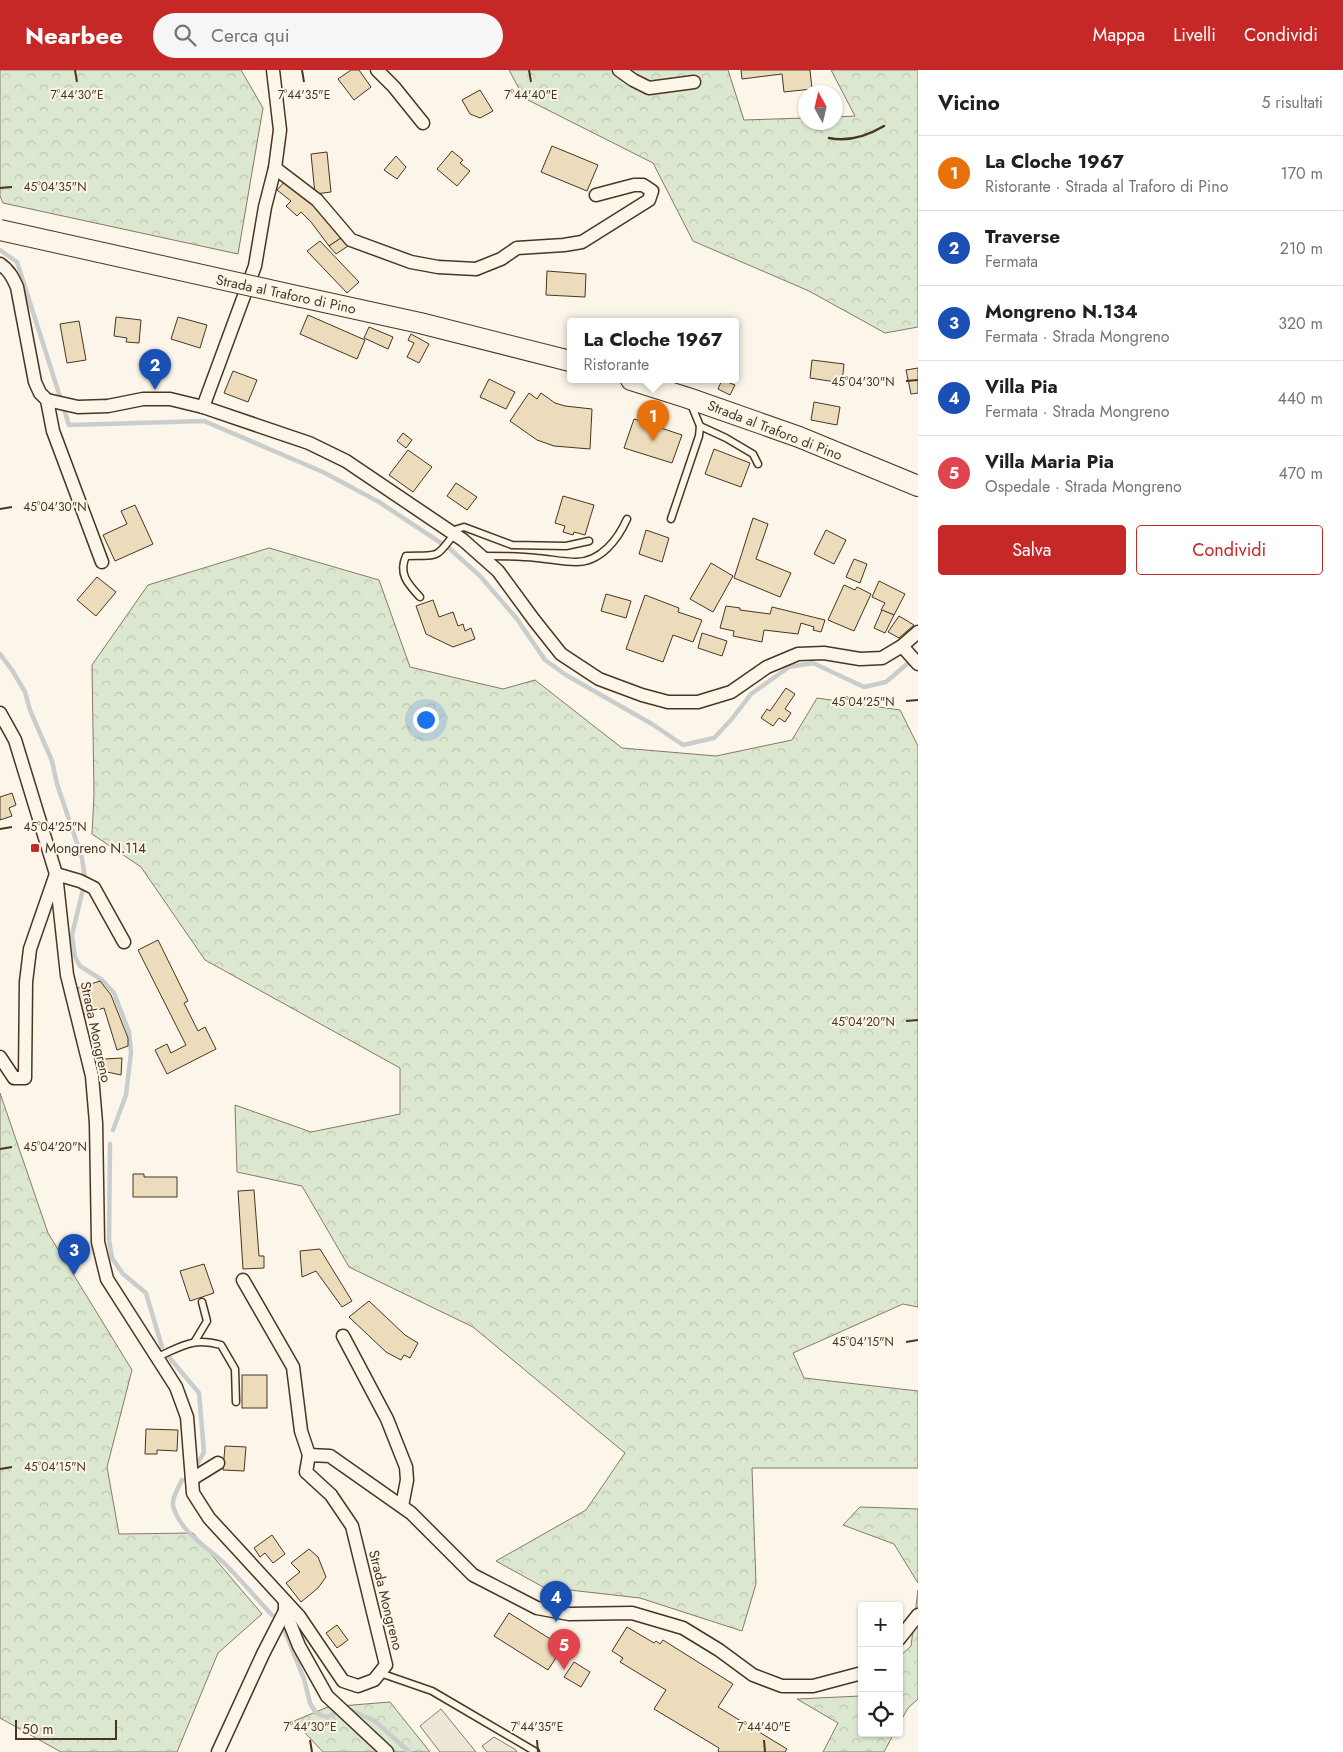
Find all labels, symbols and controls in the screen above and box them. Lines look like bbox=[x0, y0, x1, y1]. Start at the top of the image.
search box bbox=[153, 13, 503, 58]
text: Nearbee bbox=[25, 18, 123, 53]
icon: search bbox=[171, 21, 199, 49]
text: Cerca qui bbox=[211, 22, 290, 49]
text: Mappa bbox=[1093, 22, 1145, 48]
text: Livelli bbox=[1173, 22, 1216, 48]
text: Condividi bbox=[1244, 22, 1318, 48]
north arrow bbox=[798, 85, 843, 130]
text: 7°44'30"E bbox=[51, 86, 103, 104]
text: 7°44'35"E bbox=[278, 86, 330, 104]
text: 7°44'40"E bbox=[504, 86, 558, 104]
text: Vicino bbox=[938, 88, 1000, 118]
text: 5 risultati bbox=[1261, 91, 1323, 114]
text: La Cloche 1967 bbox=[985, 148, 1124, 175]
text: 1 bbox=[950, 162, 958, 185]
text: 170 m bbox=[1281, 162, 1323, 185]
text: Ristorante · Strada al Traforo di Pino bbox=[985, 175, 1228, 198]
text: 45°04'35"N bbox=[24, 178, 86, 196]
text: Traverse bbox=[985, 223, 1060, 250]
text: 2 bbox=[949, 237, 959, 260]
text: 210 m bbox=[1280, 237, 1323, 260]
text: Fermata bbox=[985, 250, 1038, 273]
street label: Strada al Traforo di Pino bbox=[214, 269, 358, 319]
text: Mongreno N.134 bbox=[985, 298, 1138, 325]
text: 3 bbox=[949, 312, 959, 335]
text: 320 m bbox=[1278, 312, 1323, 335]
popup bbox=[567, 318, 739, 383]
text: Fermata · Strada Mongreno bbox=[985, 325, 1170, 348]
text: La Cloche 1967 bbox=[584, 326, 722, 353]
pin: 2 bbox=[139, 349, 171, 390]
text: Ristorante bbox=[584, 353, 649, 376]
text: 45°04'30"N bbox=[831, 373, 895, 391]
text: Villa Pia bbox=[985, 373, 1058, 400]
text: 4 bbox=[948, 387, 960, 410]
text: 440 m bbox=[1277, 387, 1323, 410]
street label: Strada al Traforo di Pino bbox=[705, 395, 846, 465]
pin: 1 bbox=[637, 400, 669, 441]
text: Fermata · Strada Mongreno bbox=[985, 400, 1170, 423]
text: Villa Maria Pia bbox=[985, 448, 1114, 475]
text: 5 bbox=[949, 462, 959, 485]
text: 470 m bbox=[1278, 462, 1323, 485]
text: Ospedale · Strada Mongreno bbox=[985, 475, 1182, 498]
text: 45°04'30"N bbox=[23, 498, 87, 516]
button: Salva bbox=[938, 525, 1126, 575]
button: Condividi bbox=[1136, 525, 1323, 575]
text: 45°04'25"N bbox=[831, 693, 895, 711]
your location bbox=[413, 707, 439, 733]
text: 45°04'25"N bbox=[23, 818, 87, 836]
place label: Mongreno N.114 bbox=[45, 838, 146, 858]
marker: Mongreno N.114 bbox=[29, 842, 41, 854]
street label: Strada Mongreno bbox=[76, 980, 117, 1085]
text: 45°04'20"N bbox=[831, 1013, 895, 1031]
text: 45°04'20"N bbox=[23, 1138, 87, 1156]
pin: 3 bbox=[58, 1234, 90, 1275]
text: 45°04'15"N bbox=[832, 1333, 894, 1351]
text: 45°04'15"N bbox=[24, 1458, 86, 1476]
street label: Strada Mongreno bbox=[364, 1548, 408, 1653]
pin: 4 bbox=[540, 1581, 572, 1622]
map controls bbox=[858, 1602, 903, 1737]
button: + bbox=[858, 1602, 903, 1647]
pin: 5 bbox=[548, 1629, 580, 1670]
button: − bbox=[858, 1647, 903, 1692]
button: locate bbox=[858, 1692, 903, 1737]
scale bar bbox=[15, 1717, 118, 1740]
text: 7°44'30"E bbox=[284, 1718, 336, 1736]
text: 7°44'35"E bbox=[511, 1718, 563, 1736]
text: 7°44'40"E bbox=[737, 1718, 791, 1736]
text: 50 m bbox=[22, 1719, 53, 1739]

